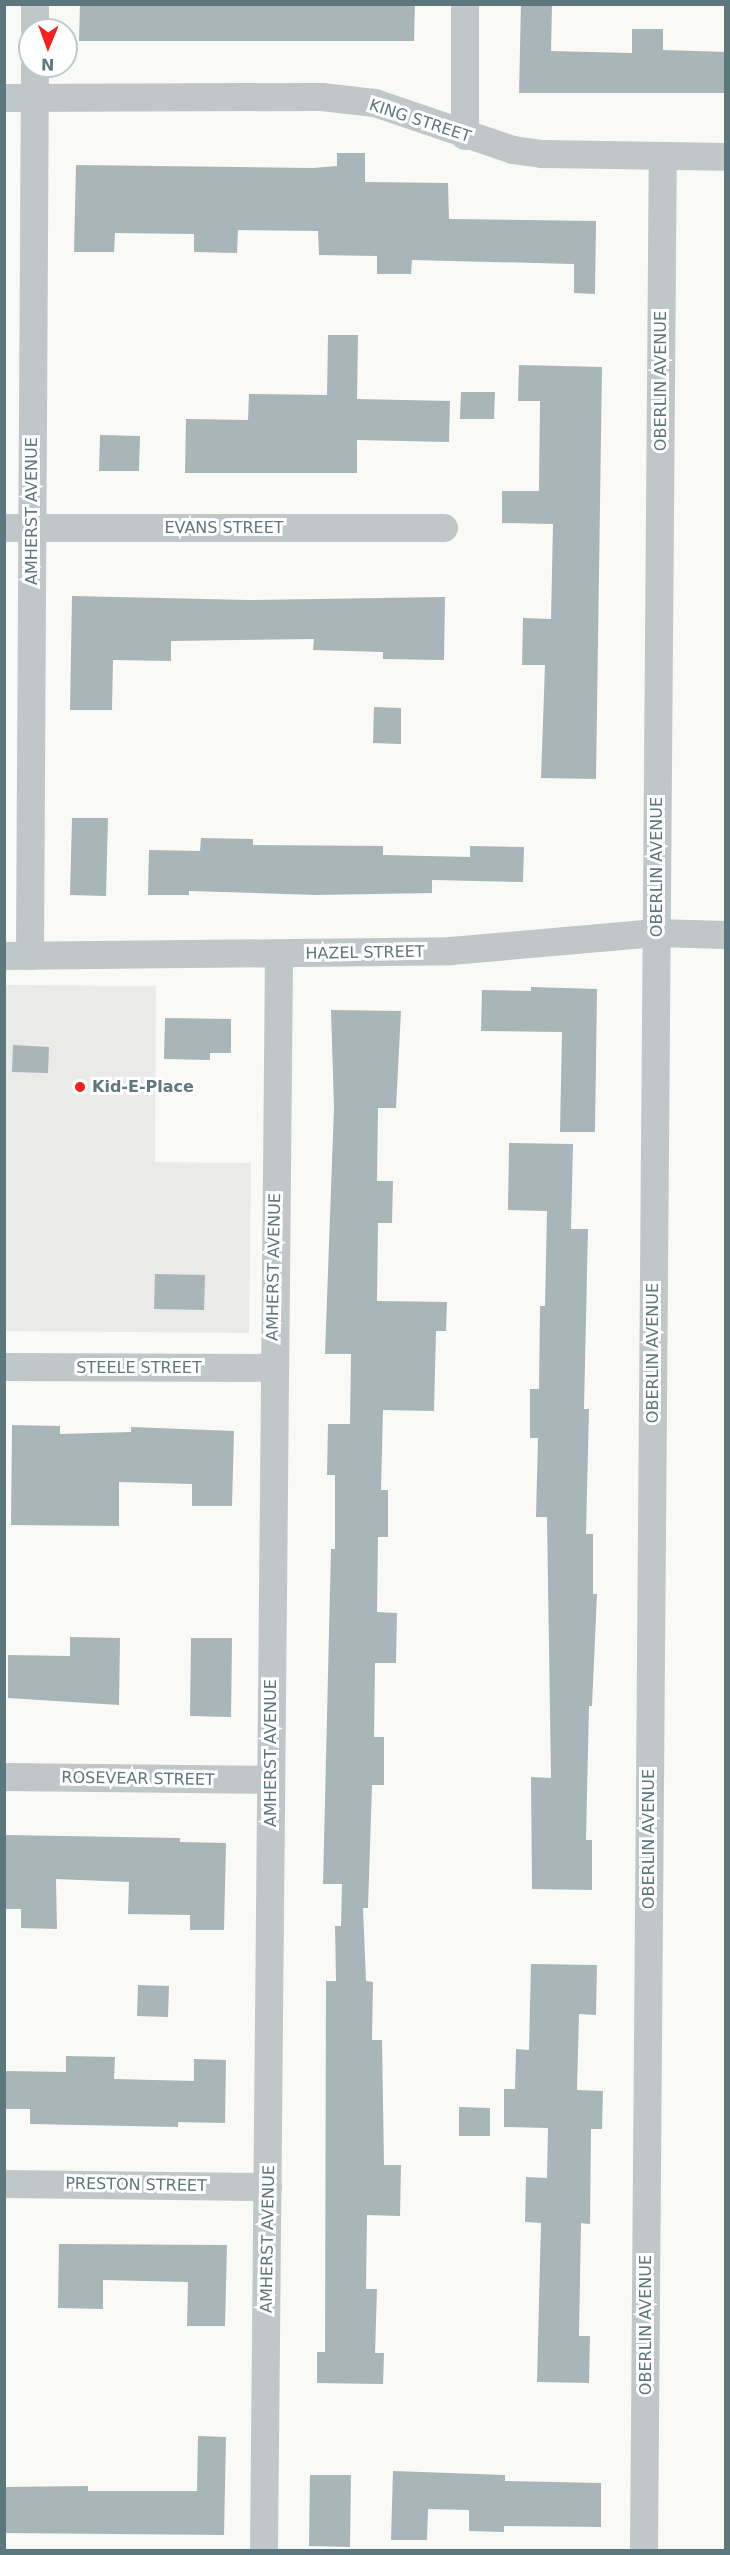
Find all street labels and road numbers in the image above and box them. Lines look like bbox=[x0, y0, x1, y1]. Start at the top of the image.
street label: KING STREET bbox=[367, 96, 473, 146]
street label: OBERLIN AVENUE bbox=[651, 311, 671, 451]
street label: AMHERST AVENUE bbox=[22, 437, 42, 585]
street label: EVANS STREET bbox=[164, 518, 284, 538]
street label: OBERLIN AVENUE bbox=[647, 797, 667, 937]
street label: HAZEL STREET bbox=[305, 942, 425, 964]
street label: AMHERST AVENUE bbox=[263, 1193, 285, 1341]
street label: OBERLIN AVENUE bbox=[643, 1283, 663, 1423]
street label: STEELE STREET bbox=[76, 1358, 202, 1378]
street label: AMHERST AVENUE bbox=[261, 1679, 281, 1827]
street label: ROSEVEAR STREET bbox=[61, 1768, 215, 1790]
street label: OBERLIN AVENUE bbox=[639, 1769, 659, 1909]
street label: AMHERST AVENUE bbox=[257, 2165, 279, 2313]
street label: PRESTON STREET bbox=[65, 2174, 207, 2196]
street label: OBERLIN AVENUE bbox=[636, 2255, 656, 2395]

